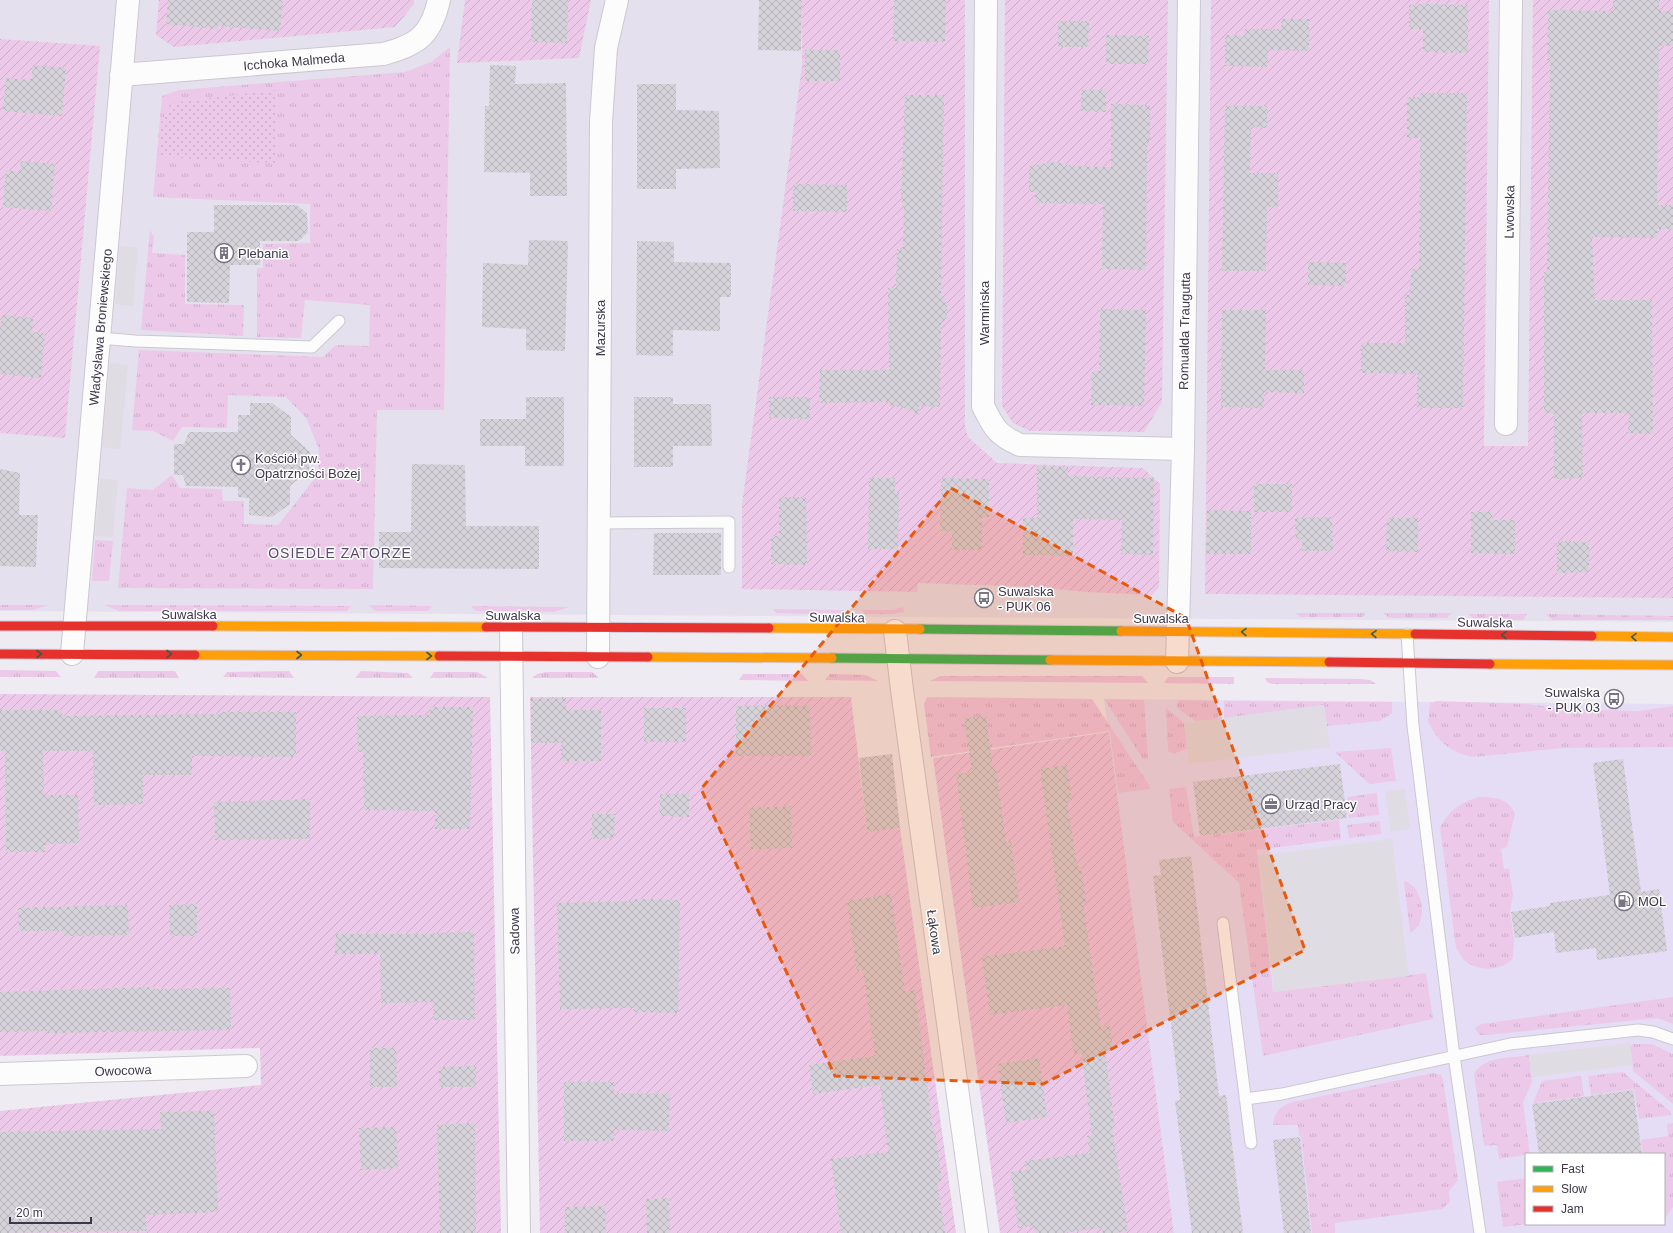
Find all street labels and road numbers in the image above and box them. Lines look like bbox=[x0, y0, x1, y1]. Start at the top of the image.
street label: Icchoka Malmeda bbox=[243, 50, 346, 73]
street label: Lwowska bbox=[1502, 184, 1517, 239]
street label: Władysława Broniewskiego bbox=[86, 248, 115, 406]
street label: Romualda Traugutta bbox=[1176, 271, 1193, 390]
street label: Warmińska bbox=[977, 280, 992, 345]
street label: Mazurska bbox=[593, 299, 608, 356]
street label: Suwalska bbox=[161, 607, 218, 622]
street label: Suwalska bbox=[485, 608, 542, 623]
street label: Suwalska bbox=[809, 610, 866, 625]
street label: Suwalska bbox=[1133, 611, 1190, 626]
street label: Suwalska bbox=[1457, 615, 1514, 630]
street label: Sadowa bbox=[507, 907, 522, 955]
street label: Łąkowa bbox=[924, 909, 945, 956]
street label: Owocowa bbox=[94, 1062, 153, 1079]

